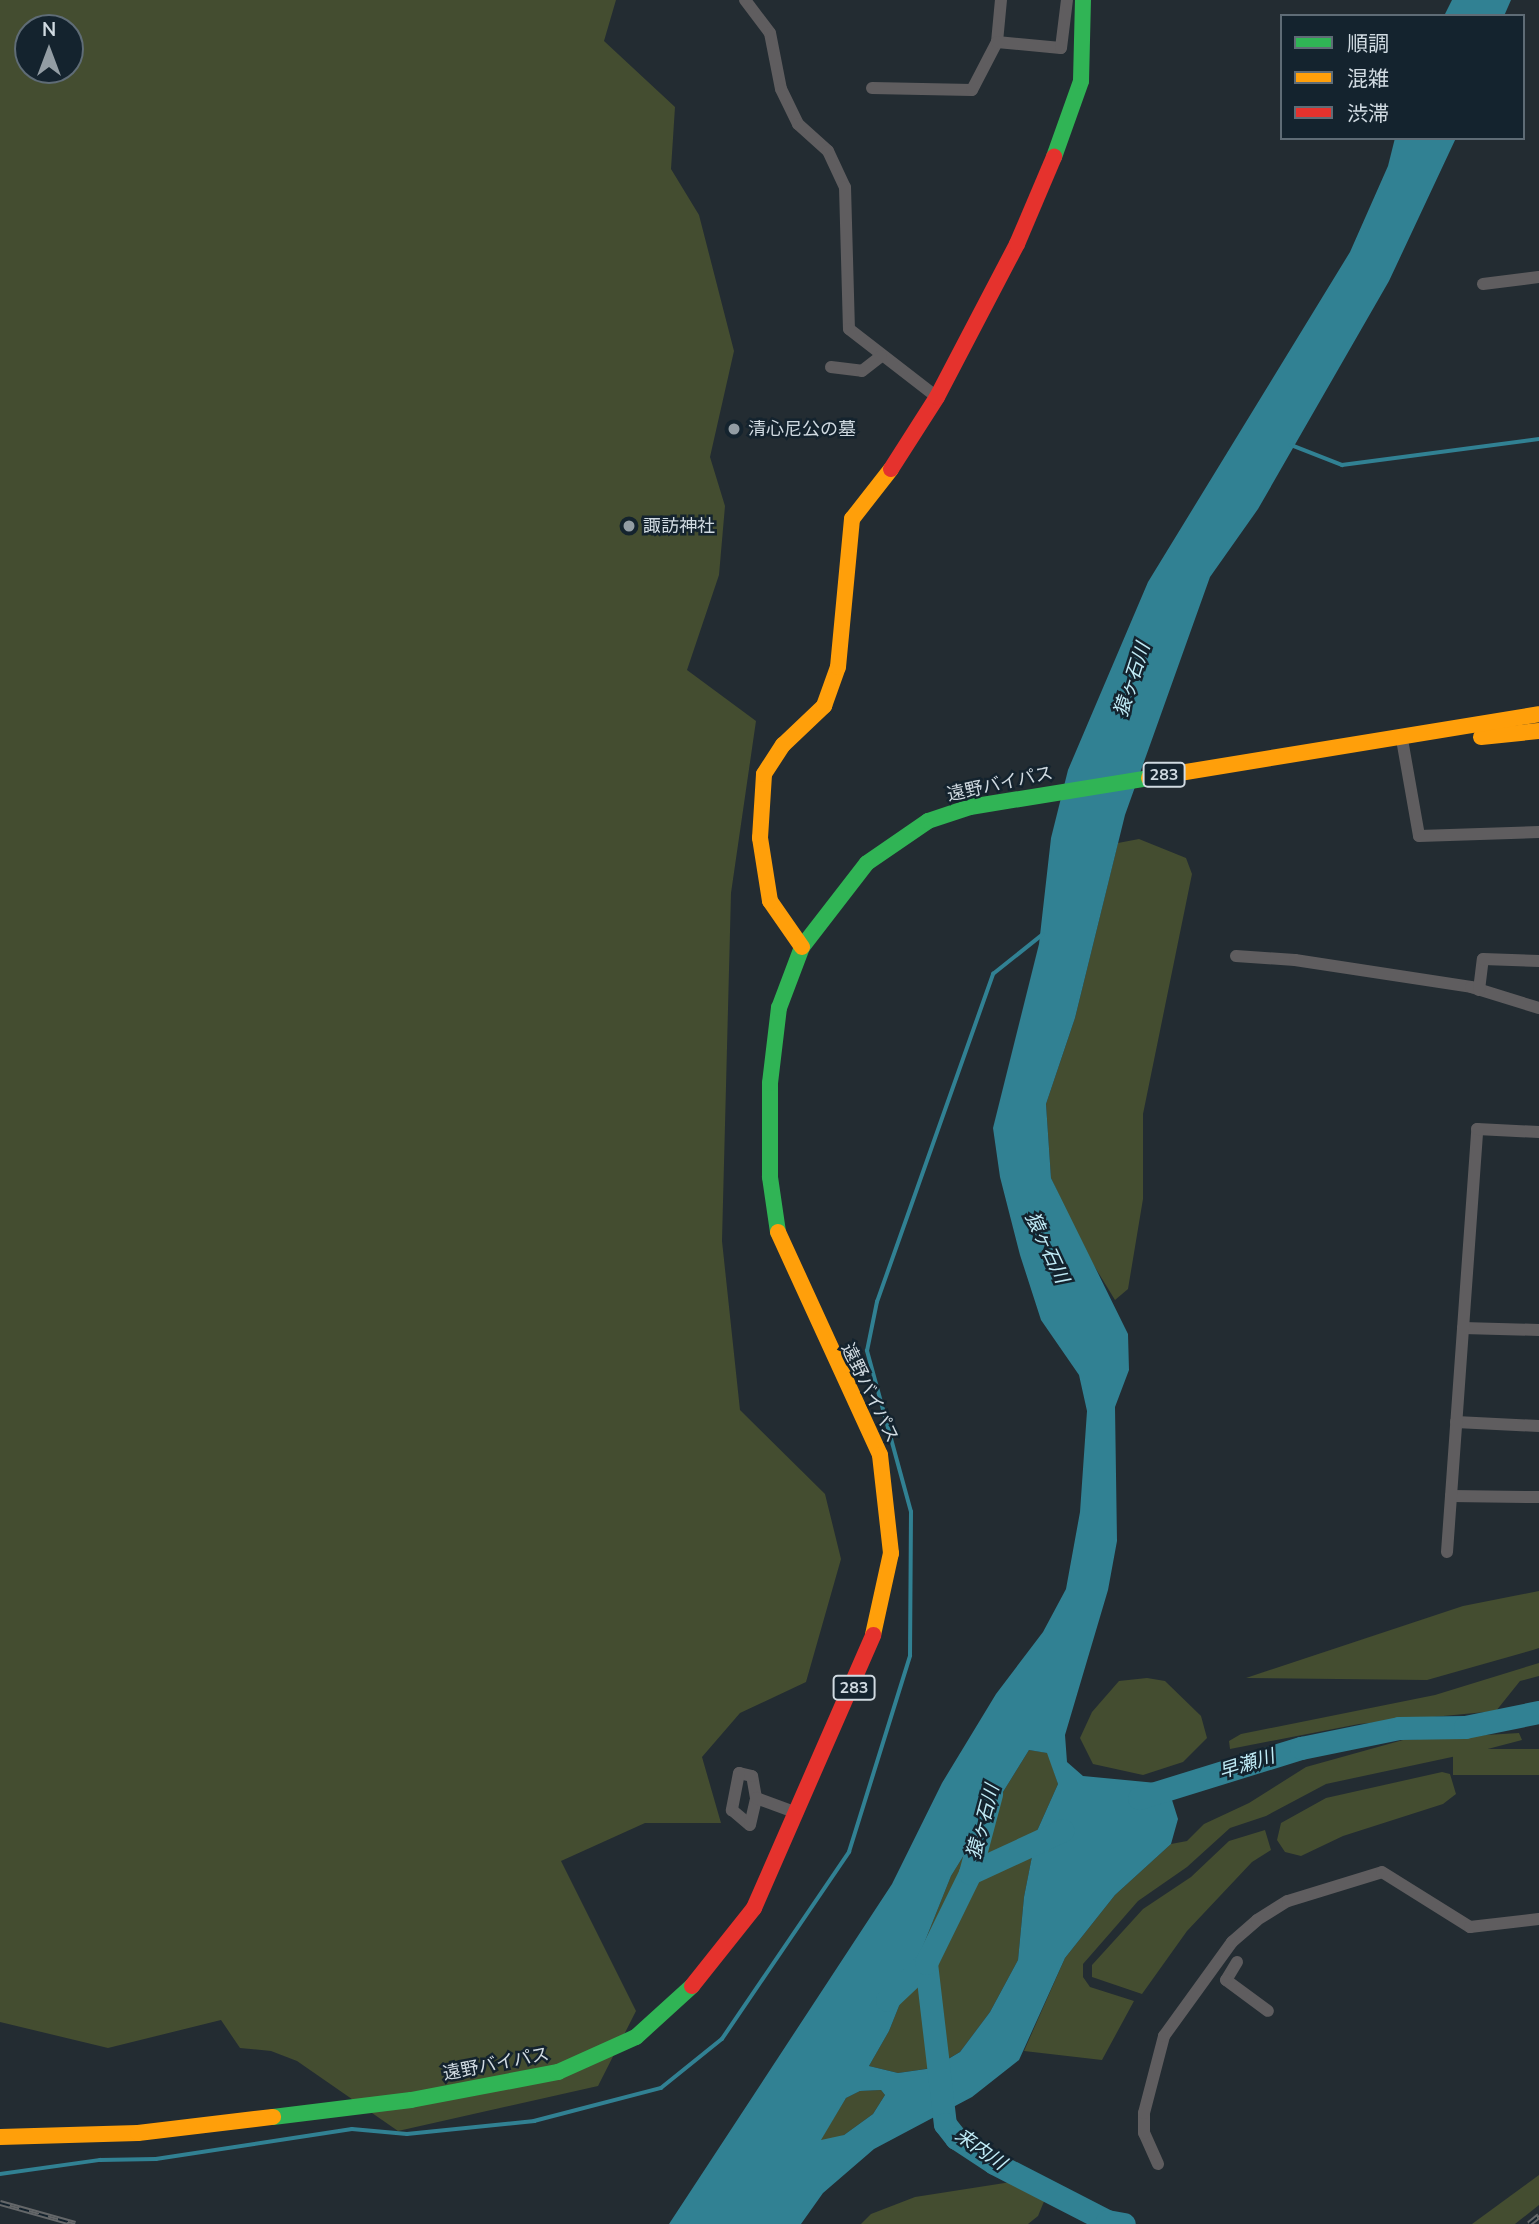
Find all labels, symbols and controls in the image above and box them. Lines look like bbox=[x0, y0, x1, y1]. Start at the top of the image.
north arrow bbox=[14, 14, 84, 84]
legend bbox=[1280, 14, 1525, 140]
text: N bbox=[42, 17, 56, 43]
text: 順調 bbox=[1347, 30, 1389, 58]
text: 混雑 bbox=[1347, 65, 1389, 93]
text: 渋滞 bbox=[1347, 100, 1389, 128]
place label: 清心尼公の墓 bbox=[748, 418, 856, 440]
marker: 清心尼公の墓 bbox=[726, 421, 742, 437]
place label: 諏訪神社 bbox=[643, 515, 715, 537]
marker: 諏訪神社 bbox=[621, 518, 637, 534]
water label: 猿ヶ石川 bbox=[1110, 640, 1156, 720]
street label: 遠野バイパス bbox=[945, 762, 1055, 806]
road number: 283 bbox=[1141, 762, 1187, 788]
water label: 猿ヶ石川 bbox=[1020, 1209, 1072, 1287]
street label: 遠野バイパス bbox=[837, 1340, 903, 1446]
road number: 283 bbox=[831, 1676, 877, 1700]
water label: 早瀬川 bbox=[1216, 1746, 1278, 1784]
water label: 猿ヶ石川 bbox=[963, 1782, 1005, 1862]
street label: 遠野バイパス bbox=[441, 2043, 551, 2085]
water label: 来内川 bbox=[950, 2124, 1010, 2176]

